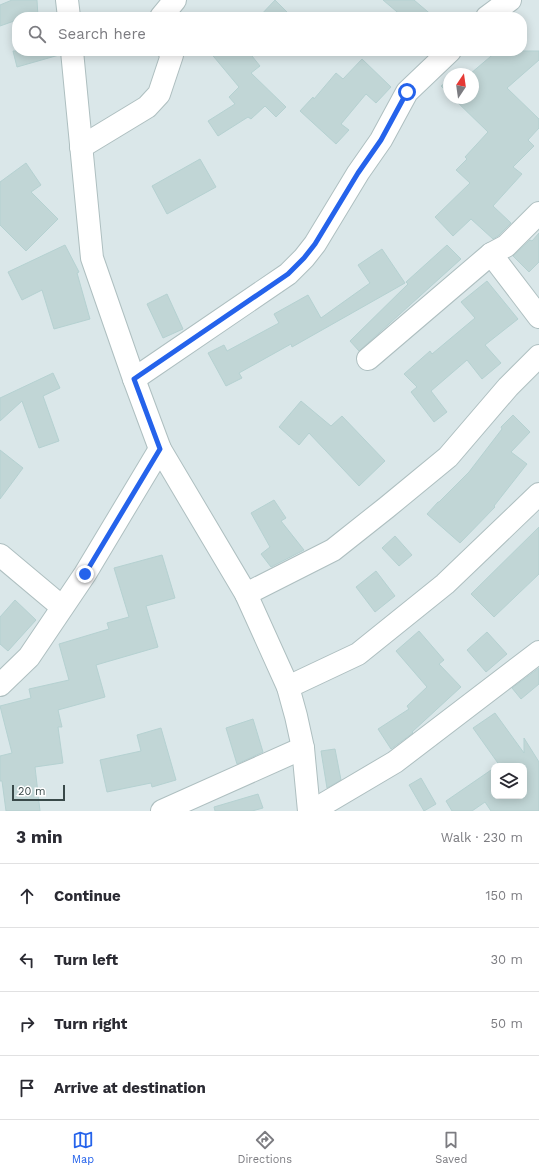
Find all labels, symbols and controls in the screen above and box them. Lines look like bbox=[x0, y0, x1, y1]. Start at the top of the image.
search box bbox=[12, 12, 527, 56]
icon: search bbox=[26, 23, 48, 45]
text: Search here bbox=[58, 25, 146, 43]
north arrow bbox=[443, 68, 479, 104]
route start bbox=[398, 83, 416, 101]
route end bbox=[76, 565, 94, 583]
map controls bbox=[491, 763, 527, 799]
button: layers bbox=[491, 763, 527, 799]
scale bar bbox=[12, 783, 65, 802]
text: 20 m bbox=[18, 785, 46, 798]
text: 3 min bbox=[16, 827, 62, 847]
text: Walk · 230 m bbox=[441, 830, 523, 845]
icon: ahead bbox=[16, 885, 38, 907]
text: Continue bbox=[54, 887, 121, 905]
text: 150 m bbox=[485, 888, 523, 903]
icon: left bbox=[16, 949, 38, 971]
text: Turn left bbox=[54, 951, 118, 969]
text: 30 m bbox=[491, 952, 523, 967]
icon: right bbox=[16, 1013, 38, 1035]
text: Turn right bbox=[54, 1015, 127, 1033]
text: 50 m bbox=[491, 1016, 523, 1031]
icon: arrive bbox=[16, 1077, 38, 1099]
text: Arrive at destination bbox=[54, 1079, 206, 1097]
tab: Map bbox=[72, 1129, 94, 1166]
tab: Directions bbox=[238, 1129, 292, 1166]
tab: Saved bbox=[435, 1129, 467, 1166]

